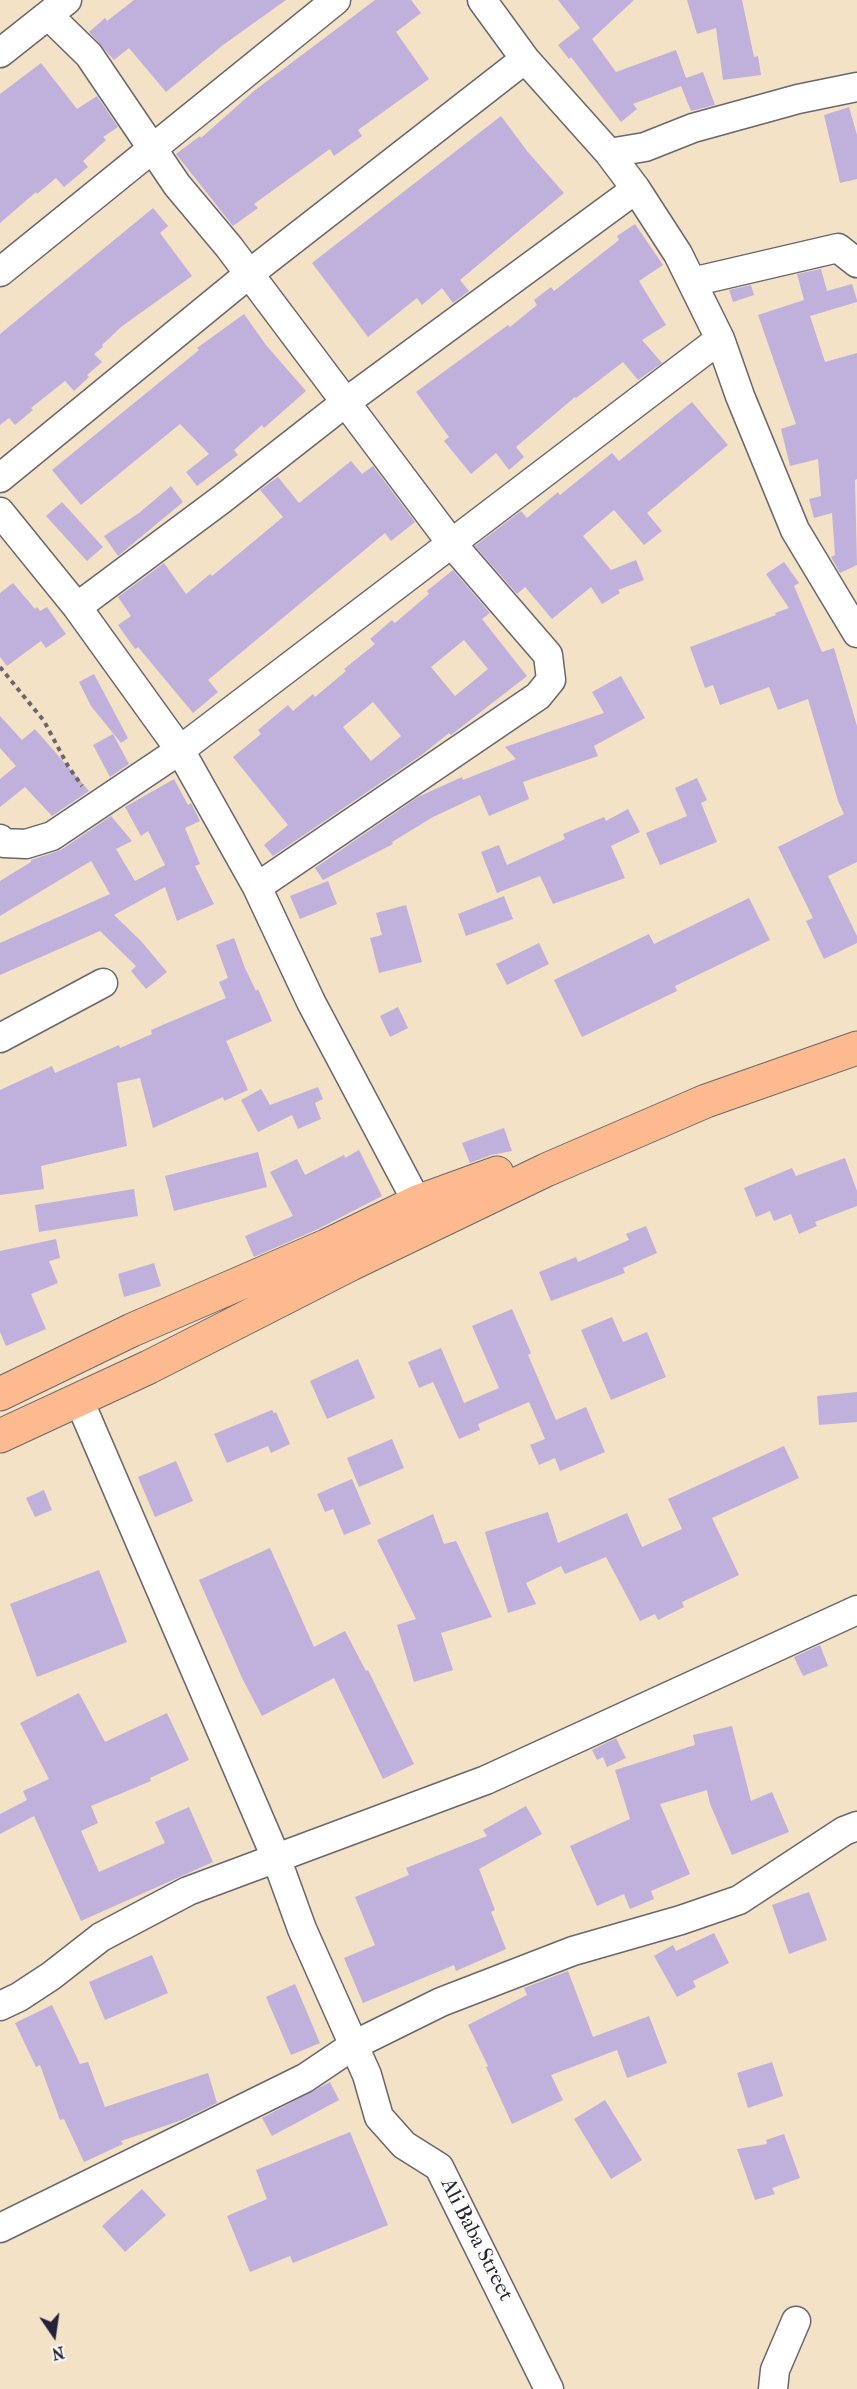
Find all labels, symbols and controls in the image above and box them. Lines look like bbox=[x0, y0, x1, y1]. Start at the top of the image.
street label: Ali Baba Street bbox=[434, 2175, 518, 2305]
north arrow bbox=[24, 2305, 84, 2365]
text: N bbox=[50, 2342, 66, 2364]

